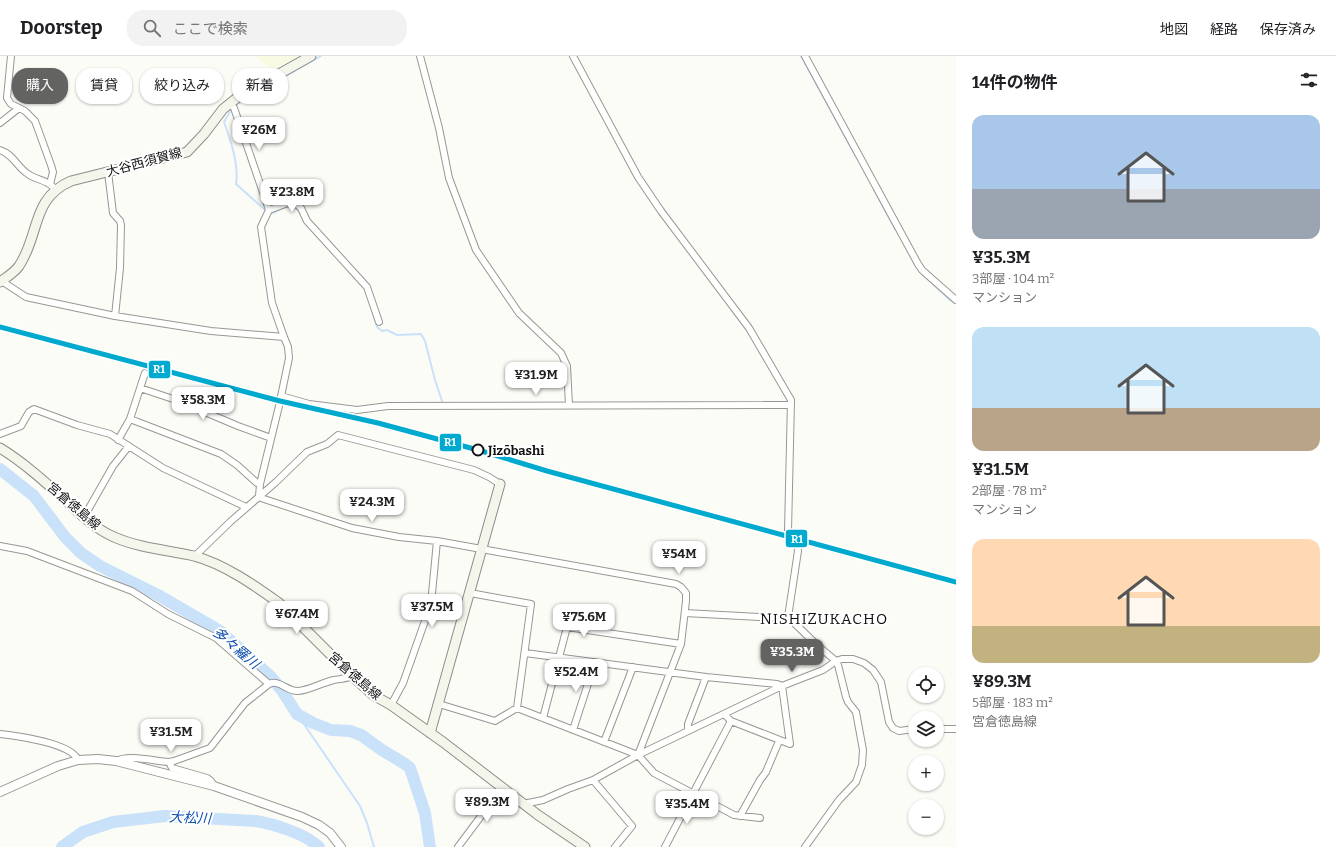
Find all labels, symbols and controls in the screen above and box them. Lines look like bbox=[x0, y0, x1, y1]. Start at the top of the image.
search box bbox=[127, 10, 407, 46]
text: Doorstep bbox=[20, 16, 103, 39]
icon: search bbox=[141, 17, 163, 39]
text: ここで検索 bbox=[173, 20, 248, 38]
text: 地図 bbox=[1160, 21, 1188, 38]
text: 経路 bbox=[1210, 21, 1238, 38]
text: 保存済み bbox=[1260, 21, 1316, 38]
chip: 購入 bbox=[12, 68, 68, 104]
chip: 賃貸 bbox=[76, 68, 132, 104]
chip: 絞り込み bbox=[140, 68, 224, 104]
chip: 新着 bbox=[232, 68, 288, 104]
icon: filters bbox=[1298, 69, 1320, 91]
text: 14件の物件 bbox=[972, 72, 1058, 93]
pin: ¥26M bbox=[235, 117, 283, 151]
text: ¥26M bbox=[241, 122, 277, 137]
icon: home bbox=[1110, 141, 1182, 213]
street label: 大谷西須賀線 bbox=[104, 145, 184, 179]
pin: ¥23.8M bbox=[259, 179, 325, 213]
text: ¥23.8M bbox=[269, 184, 315, 199]
text: ¥35.3M bbox=[972, 247, 1030, 268]
text: 3部屋 · 104 m² bbox=[972, 271, 1054, 286]
text: マンション bbox=[972, 290, 1037, 305]
icon: home bbox=[1110, 353, 1182, 425]
line badge: R1 bbox=[148, 360, 171, 379]
pin: ¥31.9M bbox=[503, 362, 569, 396]
text: R1 bbox=[153, 363, 165, 376]
text: ¥31.9M bbox=[514, 367, 558, 382]
pin: ¥58.3M bbox=[170, 387, 236, 421]
text: ¥58.3M bbox=[181, 392, 225, 407]
line badge: R1 bbox=[439, 433, 462, 452]
text: R1 bbox=[444, 436, 456, 449]
marker: Jizōbashi bbox=[471, 443, 485, 457]
place label: Jizōbashi bbox=[487, 443, 544, 458]
text: ¥31.5M bbox=[972, 459, 1029, 480]
street label: 宮倉徳島線 bbox=[44, 479, 104, 533]
text: 2部屋 · 78 m² bbox=[972, 483, 1047, 498]
pin: ¥24.3M bbox=[339, 489, 405, 523]
text: ¥24.3M bbox=[349, 494, 395, 509]
text: マンション bbox=[972, 502, 1037, 517]
line badge: R1 bbox=[785, 529, 808, 548]
text: R1 bbox=[791, 533, 803, 546]
pin: ¥54M bbox=[655, 541, 703, 575]
text: ¥54M bbox=[661, 546, 697, 561]
icon: home bbox=[1110, 565, 1182, 637]
pin: ¥37.5M bbox=[399, 594, 465, 628]
text: ¥37.5M bbox=[410, 599, 454, 614]
pin: ¥67.4M bbox=[264, 601, 330, 635]
pin: ¥75.6M bbox=[551, 604, 617, 638]
text: ¥67.4M bbox=[275, 606, 319, 621]
text: ¥75.6M bbox=[562, 609, 606, 624]
district label: NISHIZUKACHO bbox=[760, 610, 888, 628]
water label: 多々羅川 bbox=[209, 623, 264, 674]
pin: ¥35.3M bbox=[759, 639, 825, 673]
text: ¥35.3M bbox=[770, 644, 814, 659]
street label: 宮倉徳島線 bbox=[326, 649, 384, 703]
pin: ¥52.4M bbox=[543, 659, 609, 693]
text: ¥52.4M bbox=[553, 664, 599, 679]
map controls bbox=[908, 667, 944, 835]
button: locate bbox=[908, 667, 944, 703]
text: ¥89.3M bbox=[972, 671, 1031, 692]
text: 5部屋 · 183 m² bbox=[972, 695, 1053, 710]
button: layers bbox=[908, 711, 944, 747]
text: 宮倉徳島線 bbox=[972, 714, 1037, 729]
pin: ¥31.5M bbox=[138, 719, 204, 753]
text: ¥31.5M bbox=[149, 724, 193, 739]
button: + bbox=[908, 755, 944, 791]
pin: ¥89.3M bbox=[454, 789, 520, 823]
pin: ¥35.4M bbox=[654, 791, 720, 825]
text: ¥89.3M bbox=[464, 794, 510, 809]
text: ¥35.4M bbox=[664, 796, 710, 811]
button: − bbox=[908, 799, 944, 835]
water label: 大松川 bbox=[169, 808, 213, 828]

